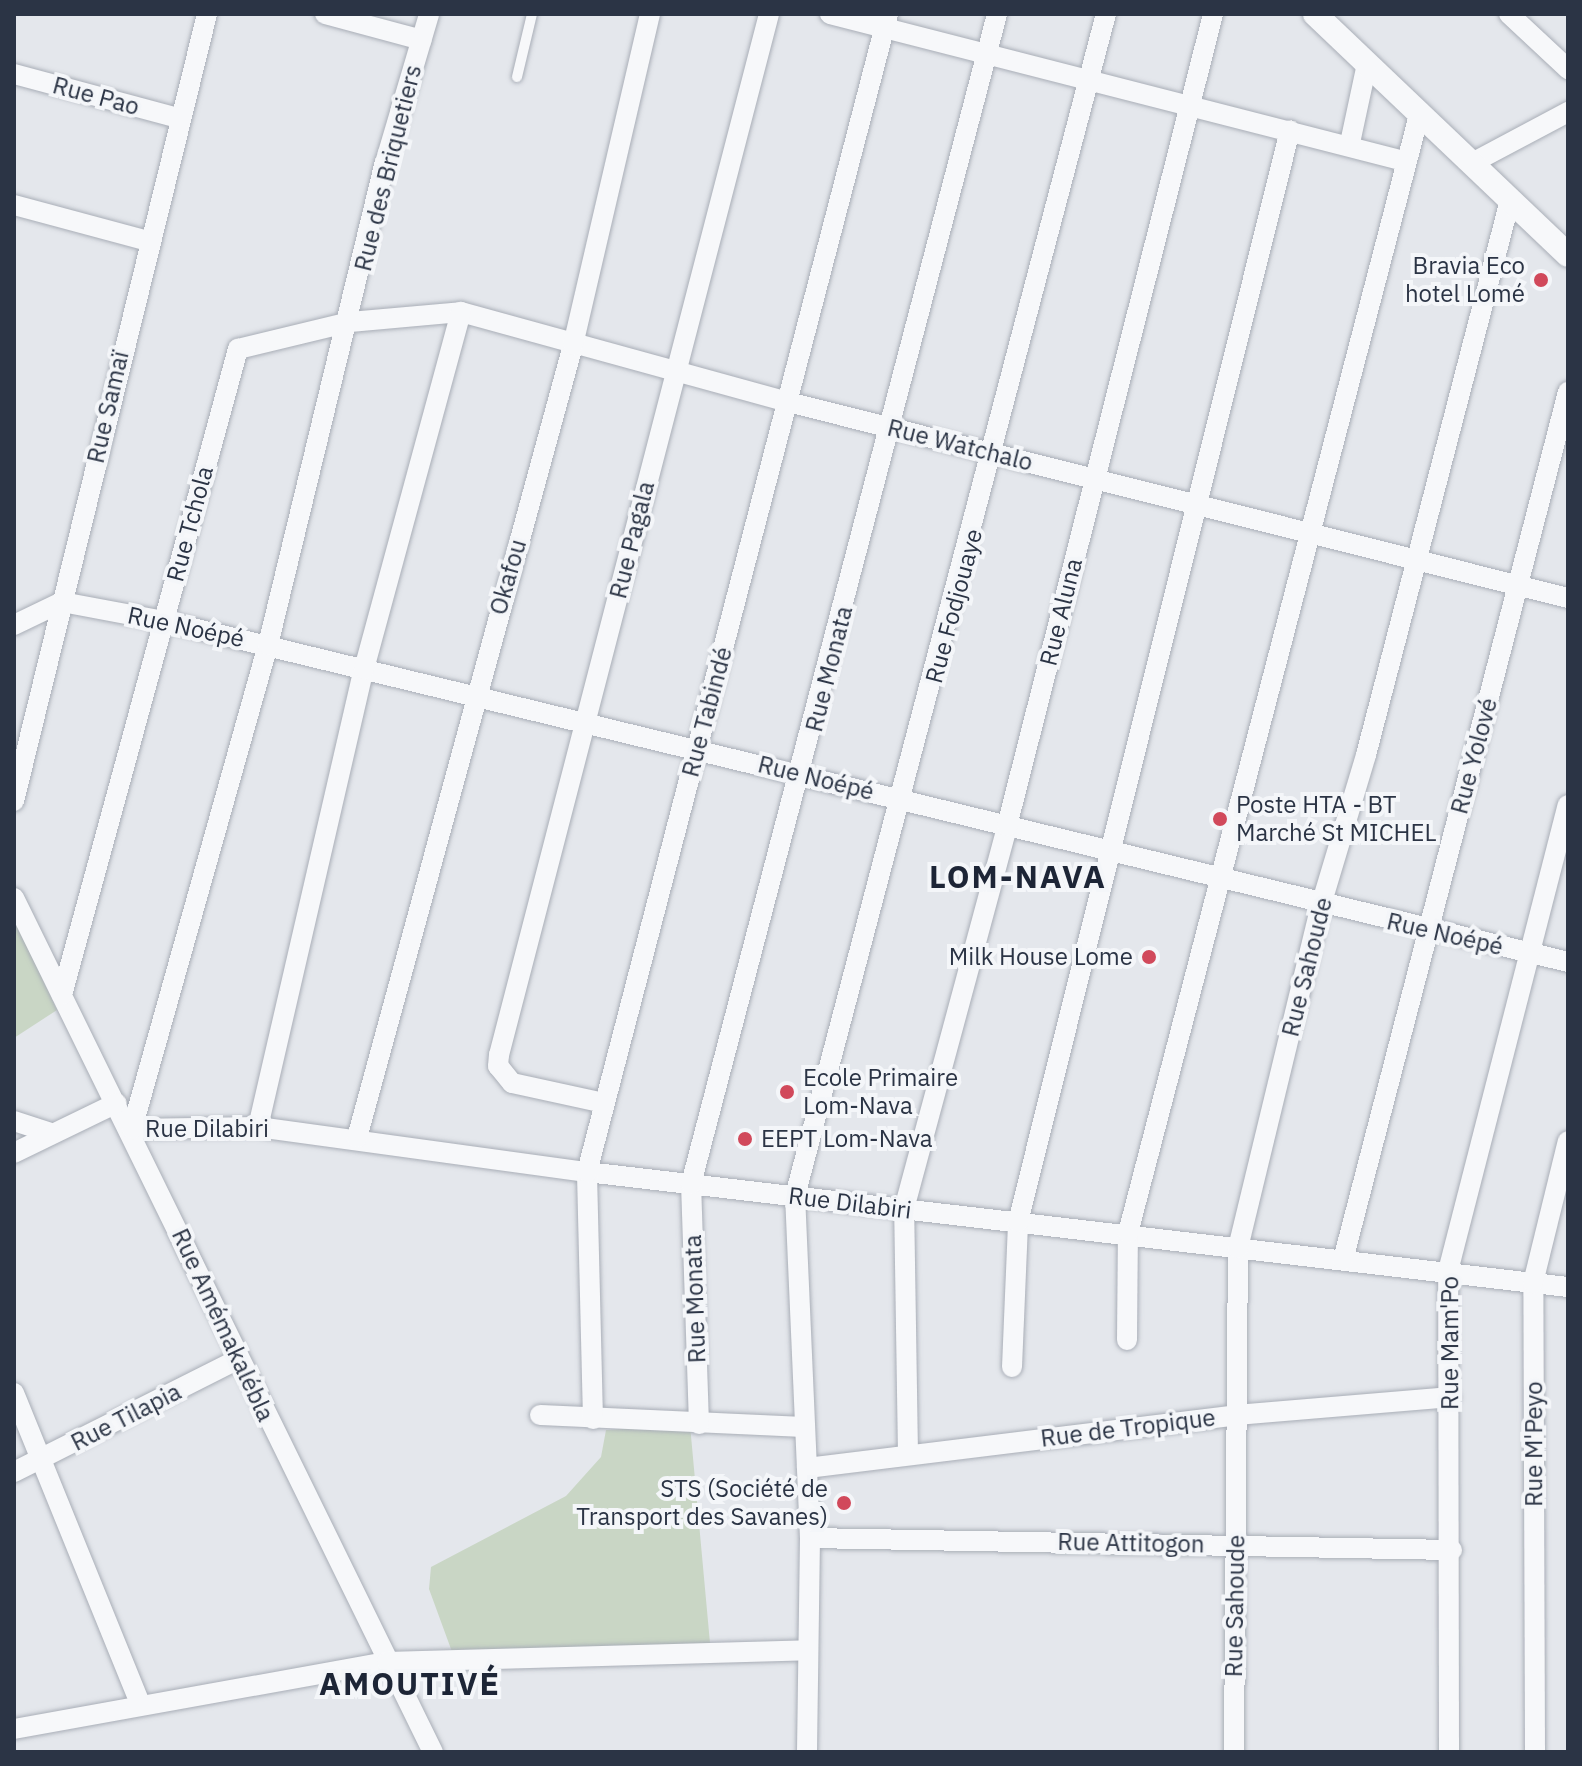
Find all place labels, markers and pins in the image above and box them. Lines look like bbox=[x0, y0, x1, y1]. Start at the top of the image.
place label: Bravia Eco hotel Lomé bbox=[1405, 252, 1525, 308]
marker: Bravia Eco hotel Lomé bbox=[1532, 271, 1550, 289]
place label: Poste HTA - BT Marché St MICHEL bbox=[1236, 791, 1437, 847]
marker: Poste HTA - BT Marché St MICHEL bbox=[1211, 810, 1229, 828]
place label: Milk House Lome bbox=[949, 943, 1133, 971]
marker: Milk House Lome bbox=[1140, 948, 1158, 966]
place label: Ecole Primaire Lom-Nava bbox=[803, 1064, 958, 1120]
marker: Ecole Primaire Lom-Nava bbox=[778, 1083, 796, 1101]
place label: EEPT Lom-Nava bbox=[761, 1125, 933, 1153]
marker: EEPT Lom-Nava bbox=[736, 1130, 754, 1148]
place label: STS (Société de Transport des Savanes) bbox=[576, 1475, 828, 1531]
marker: STS (Société de Transport des Savanes) bbox=[835, 1494, 853, 1512]

